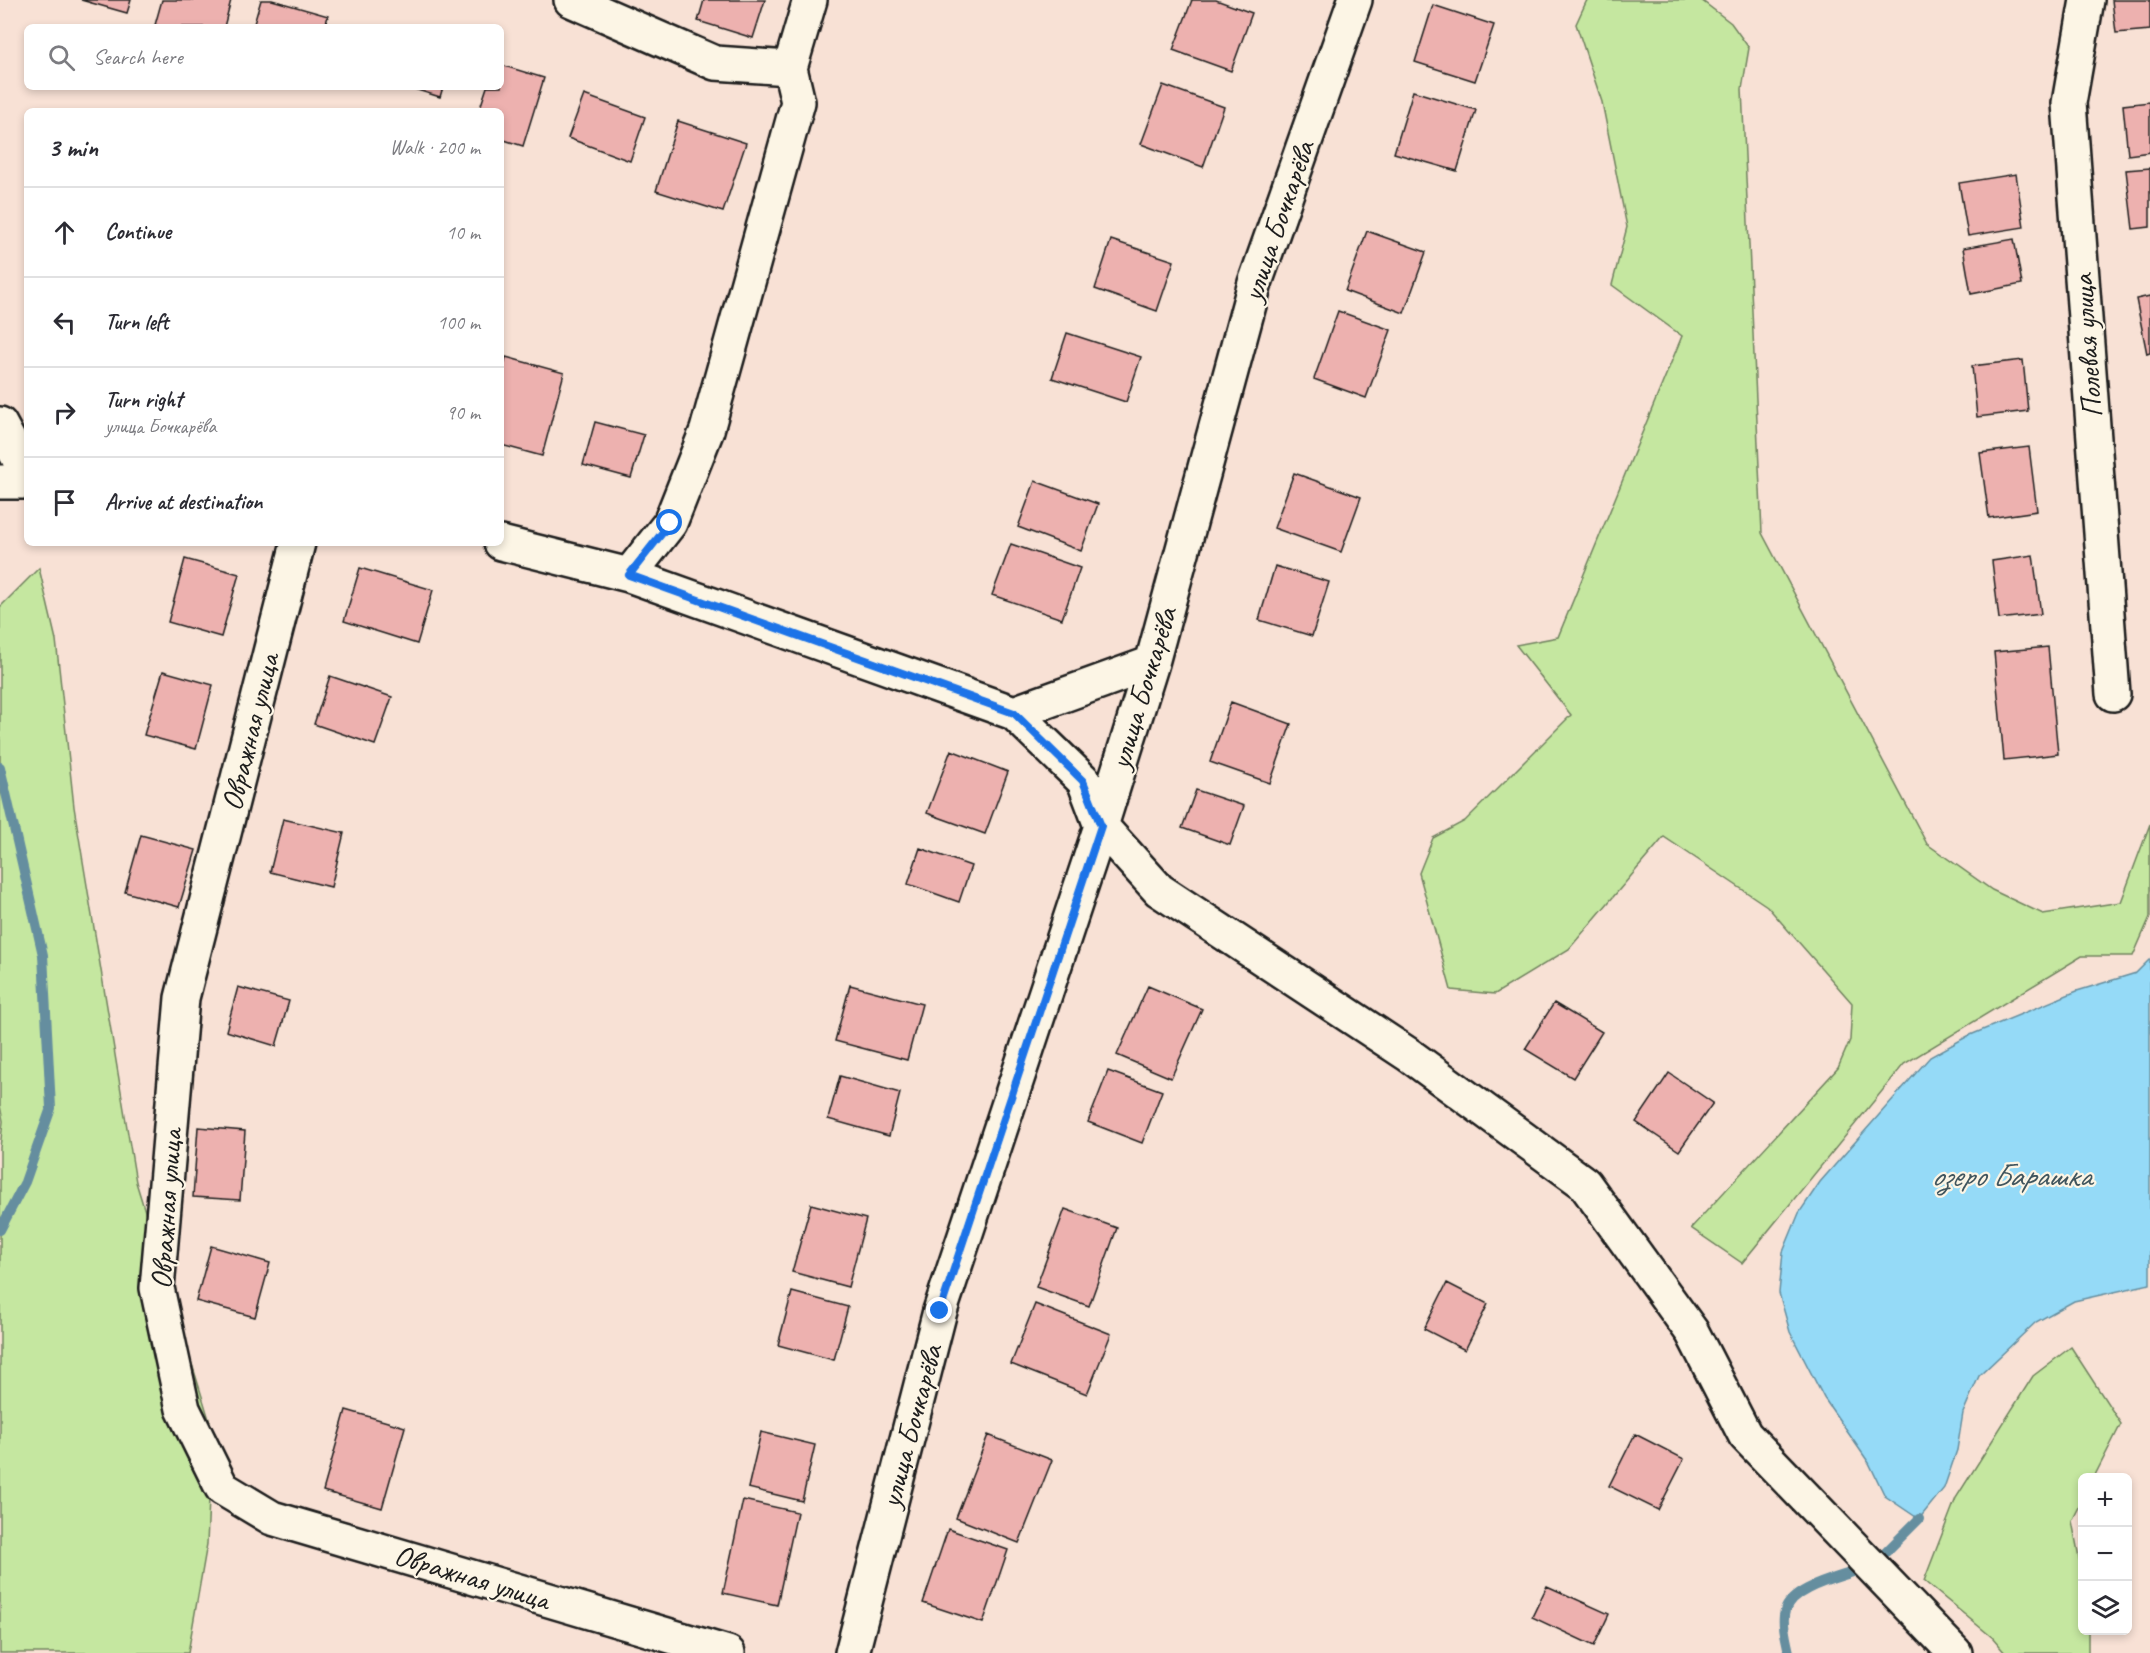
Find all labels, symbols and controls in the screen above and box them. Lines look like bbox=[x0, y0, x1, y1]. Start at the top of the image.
search box bbox=[24, 24, 504, 90]
icon: search bbox=[45, 41, 78, 74]
text: Search here bbox=[93, 43, 183, 71]
text: 3 min bbox=[48, 131, 98, 164]
street label: улица Бочкарёва bbox=[1232, 134, 1324, 308]
text: Walk · 200 m bbox=[390, 135, 480, 160]
icon: ahead bbox=[48, 216, 81, 249]
text: Continue bbox=[105, 218, 171, 246]
text: 10 m bbox=[446, 220, 480, 245]
street label: Полевая улица bbox=[2063, 271, 2111, 419]
icon: left bbox=[48, 306, 81, 339]
text: Turn left bbox=[105, 308, 169, 336]
text: 100 m bbox=[437, 310, 480, 335]
text: Turn right bbox=[105, 386, 182, 414]
icon: right bbox=[48, 396, 81, 429]
text: 90 m bbox=[446, 400, 480, 425]
text: улица Бочкарёва bbox=[105, 414, 216, 439]
icon: arrive bbox=[48, 486, 81, 519]
text: Arrive at destination bbox=[105, 488, 262, 516]
route start bbox=[656, 509, 682, 535]
street label: улица Бочкарёва bbox=[1100, 601, 1186, 775]
street label: Овражная улица bbox=[212, 647, 288, 814]
street label: Овражная улица bbox=[141, 1125, 191, 1290]
water label: озеро Барашка bbox=[1931, 1155, 2095, 1196]
route end bbox=[926, 1297, 952, 1323]
street label: улица Бочкарёва bbox=[871, 1339, 951, 1513]
map controls bbox=[2078, 1473, 2132, 1635]
button: + bbox=[2078, 1473, 2132, 1527]
button: − bbox=[2078, 1527, 2132, 1581]
street label: Овражная улица bbox=[390, 1535, 557, 1619]
button: layers bbox=[2078, 1581, 2132, 1635]

